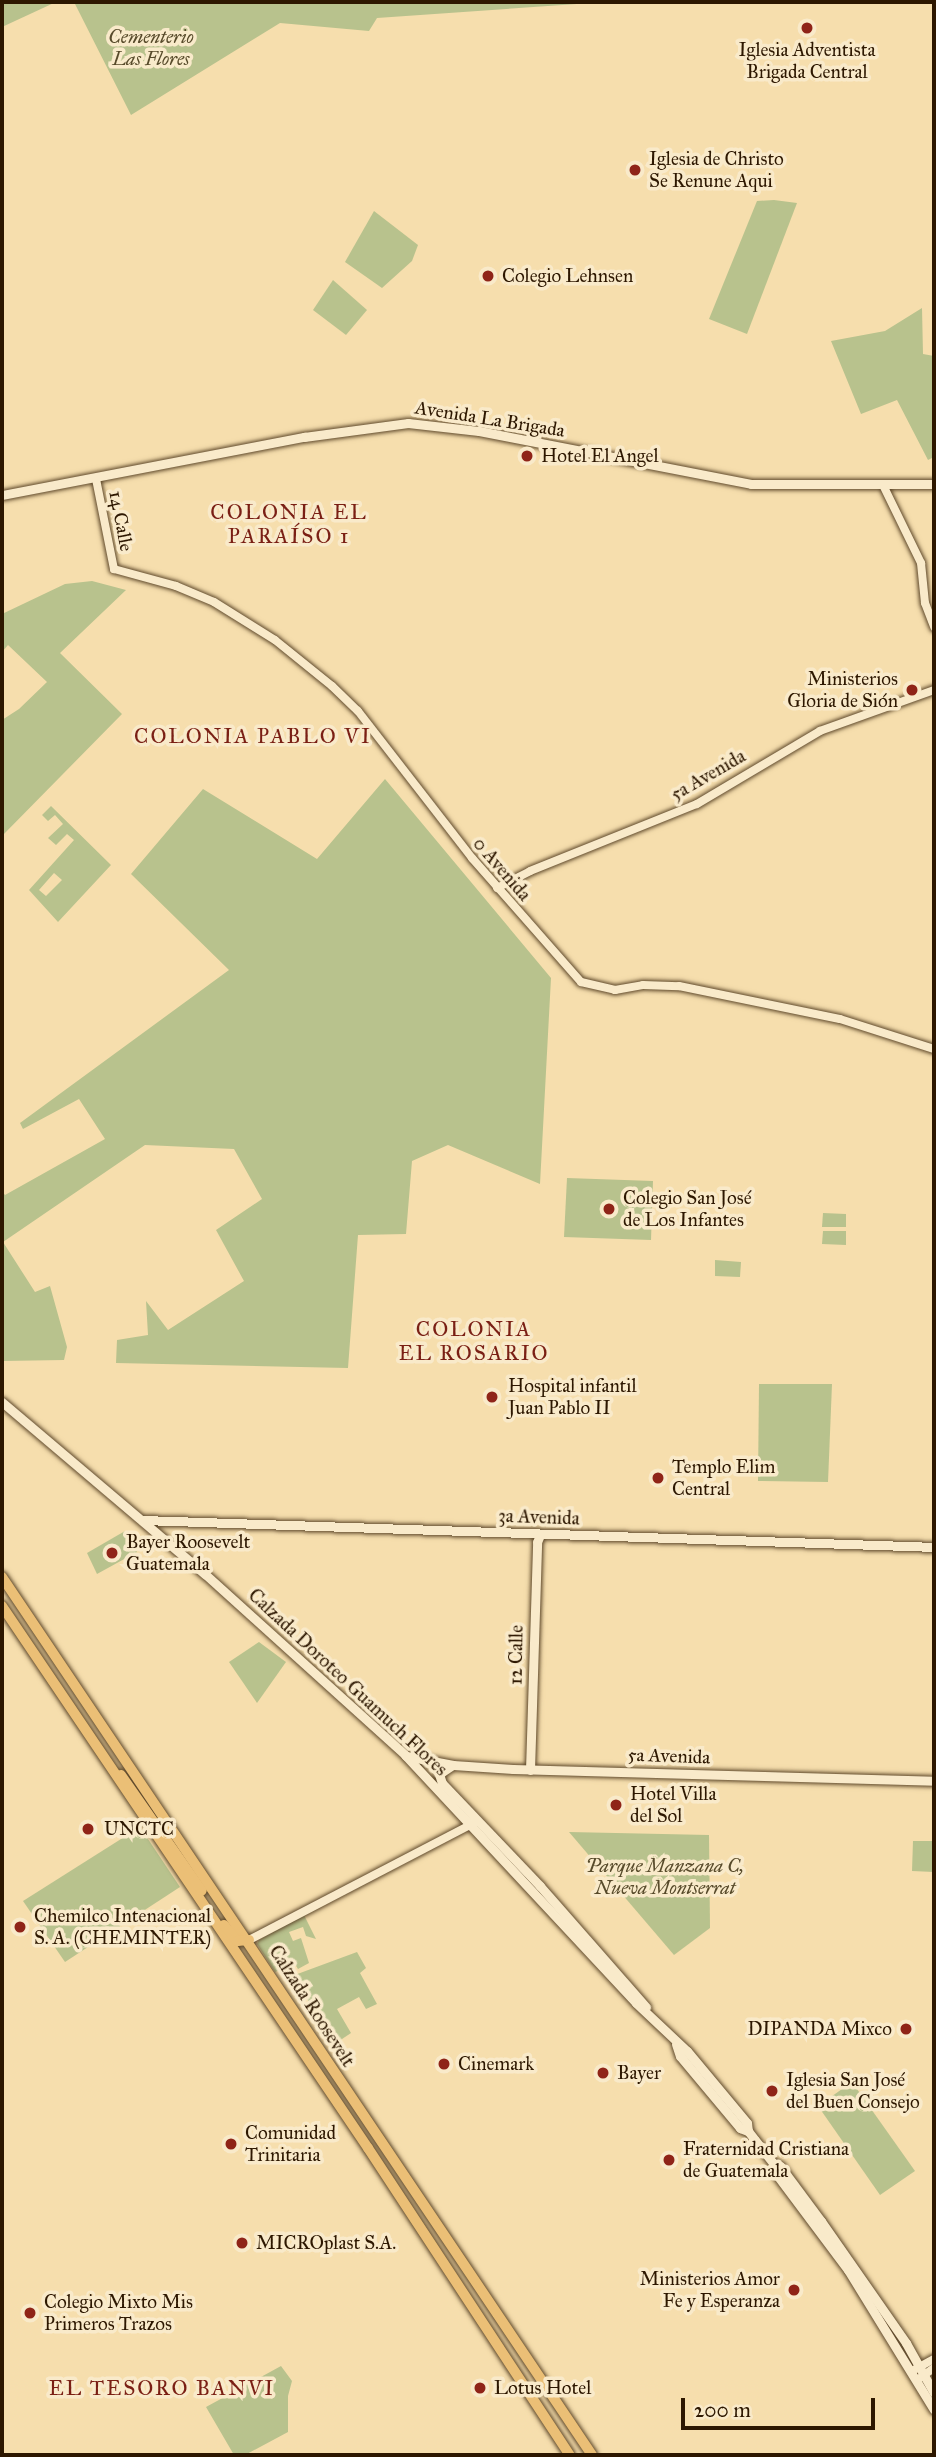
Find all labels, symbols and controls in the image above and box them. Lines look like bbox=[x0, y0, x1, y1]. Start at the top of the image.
marker: Iglesia Adventista Brigada Central bbox=[799, 20, 815, 36]
park label: Cementerio Las Flores bbox=[108, 26, 194, 70]
place label: Iglesia Adventista Brigada Central bbox=[739, 39, 875, 83]
place label: Iglesia de Christo Se Renune Aqui bbox=[649, 148, 784, 192]
marker: Iglesia de Christo Se Renune Aqui bbox=[627, 162, 643, 178]
place label: Colegio Lehnsen bbox=[502, 265, 633, 287]
marker: Colegio Lehnsen bbox=[480, 268, 496, 284]
street label: Avenida La Brigada bbox=[413, 396, 567, 442]
place label: Hotel El Angel bbox=[541, 445, 659, 467]
marker: Hotel El Angel bbox=[519, 448, 535, 464]
street label: 14 Calle bbox=[104, 489, 138, 553]
district label: COLONIA EL PARAÍSO 1 bbox=[212, 499, 366, 549]
place label: Ministerios Gloria de Sión bbox=[787, 668, 898, 712]
marker: Ministerios Gloria de Sión bbox=[904, 682, 920, 698]
district label: COLONIA PABLO VI bbox=[136, 723, 370, 749]
street label: 5a Avenida bbox=[666, 744, 750, 806]
street label: 0 Avenida bbox=[468, 832, 536, 906]
place label: Colegio San José de Los Infantes bbox=[623, 1187, 752, 1231]
marker: Colegio San José de Los Infantes bbox=[601, 1201, 617, 1217]
district label: COLONIA EL ROSARIO bbox=[400, 1316, 548, 1366]
place label: Hospital infantil Juan Pablo II bbox=[508, 1375, 637, 1419]
marker: Hospital infantil Juan Pablo II bbox=[482, 1387, 502, 1407]
place label: Templo Elim Central bbox=[672, 1456, 776, 1500]
marker: Templo Elim Central bbox=[650, 1470, 666, 1486]
street label: 3a Avenida bbox=[498, 1504, 580, 1530]
place label: Bayer Roosevelt Guatemala bbox=[126, 1531, 250, 1575]
marker: Bayer Roosevelt Guatemala bbox=[104, 1545, 120, 1561]
street label: Calzada Doroteo Guamuch Flores bbox=[244, 1584, 452, 1780]
street label: 12 Calle bbox=[504, 1625, 528, 1685]
street label: 5a Avenida bbox=[627, 1743, 711, 1769]
place label: Hotel Villa del Sol bbox=[630, 1783, 717, 1827]
marker: Hotel Villa del Sol bbox=[608, 1797, 624, 1813]
place label: UNCTC bbox=[104, 1818, 174, 1840]
marker: UNCTC bbox=[78, 1819, 98, 1839]
park label: Parque Manzana C, Nueva Montserrat bbox=[586, 1855, 744, 1899]
place label: Chemilco Intenacional S. A. (CHEMINTER) bbox=[34, 1905, 211, 1949]
marker: Chemilco Intenacional S. A. (CHEMINTER) bbox=[12, 1919, 28, 1935]
street label: Calzada Roosevelt bbox=[264, 1941, 360, 2071]
place label: DIPANDA Mixco bbox=[747, 2018, 892, 2040]
marker: DIPANDA Mixco bbox=[898, 2021, 914, 2037]
place label: Cinemark bbox=[458, 2053, 534, 2075]
marker: Cinemark bbox=[436, 2056, 452, 2072]
place label: Bayer bbox=[617, 2062, 661, 2084]
marker: Bayer bbox=[595, 2065, 611, 2081]
place label: Iglesia San José del Buen Consejo bbox=[786, 2069, 920, 2113]
marker: Iglesia San José del Buen Consejo bbox=[764, 2083, 780, 2099]
place label: Comunidad Trinitaria bbox=[245, 2122, 336, 2166]
marker: Comunidad Trinitaria bbox=[223, 2136, 239, 2152]
place label: Fraternidad Cristiana de Guatemala bbox=[683, 2138, 849, 2182]
marker: Fraternidad Cristiana de Guatemala bbox=[661, 2152, 677, 2168]
place label: MICROplast S.A. bbox=[256, 2232, 396, 2254]
marker: MICROplast S.A. bbox=[234, 2235, 250, 2251]
place label: Ministerios Amor Fe y Esperanza bbox=[640, 2268, 780, 2312]
marker: Ministerios Amor Fe y Esperanza bbox=[786, 2282, 802, 2298]
place label: Colegio Mixto Mis Primeros Trazos bbox=[44, 2291, 193, 2335]
marker: Colegio Mixto Mis Primeros Trazos bbox=[22, 2305, 38, 2321]
district label: EL TESORO BANVI bbox=[51, 2375, 273, 2401]
place label: Lotus Hotel bbox=[494, 2377, 591, 2399]
marker: Lotus Hotel bbox=[472, 2380, 488, 2396]
scale bar bbox=[684, 2384, 878, 2428]
text: 200 m bbox=[694, 2397, 751, 2423]

